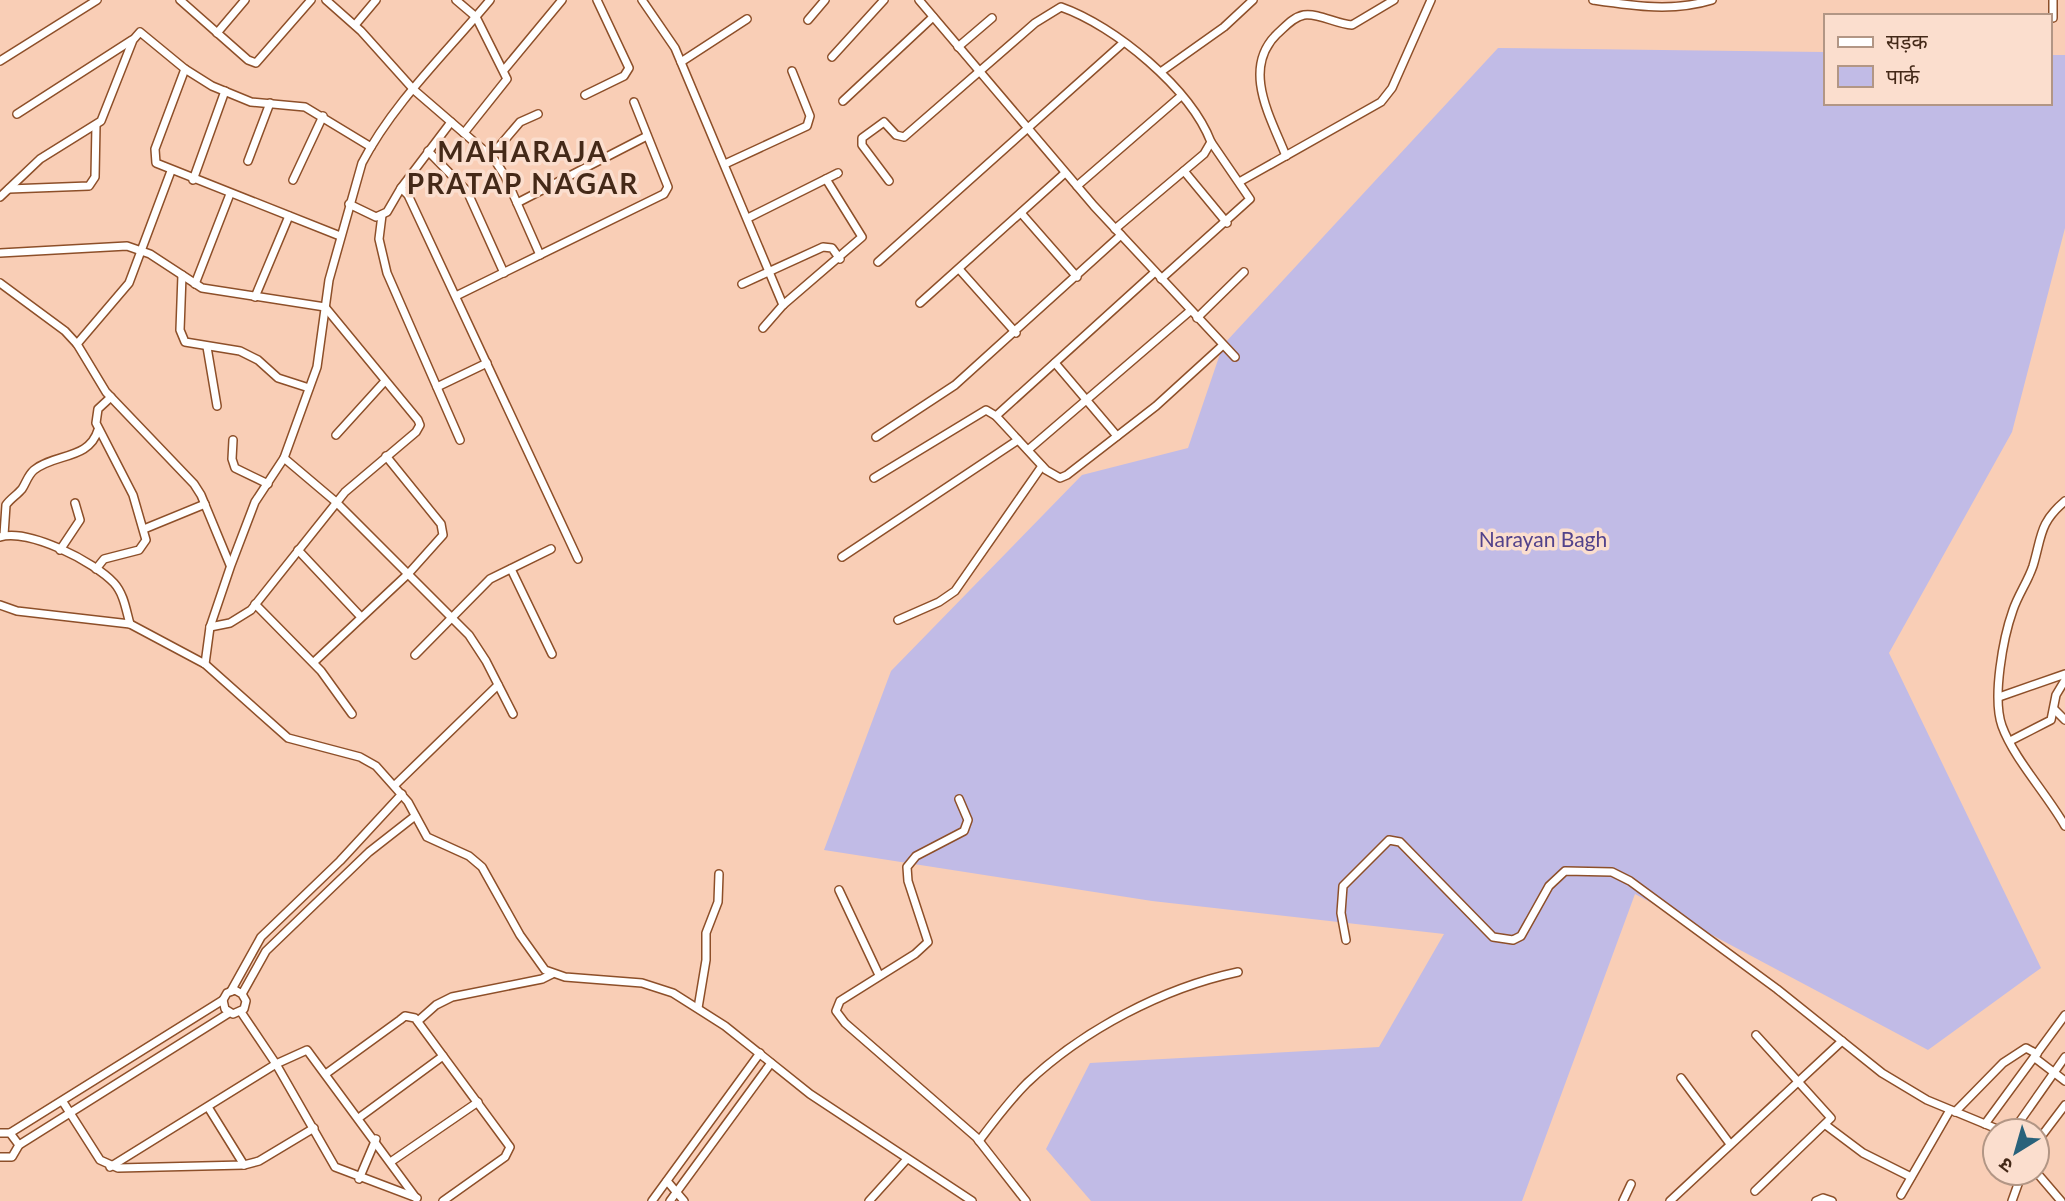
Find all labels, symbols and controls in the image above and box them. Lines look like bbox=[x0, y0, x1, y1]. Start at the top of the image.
legend bbox=[1824, 14, 2051, 105]
text: सड़क bbox=[1886, 28, 1928, 53]
text: पार्क bbox=[1886, 63, 1920, 88]
district label: MAHARAJA PRATAP NAGAR bbox=[407, 134, 639, 200]
park label: Narayan Bagh bbox=[1479, 526, 1607, 551]
north arrow bbox=[1981, 1117, 2051, 1187]
text: उ bbox=[1993, 1153, 2017, 1179]

